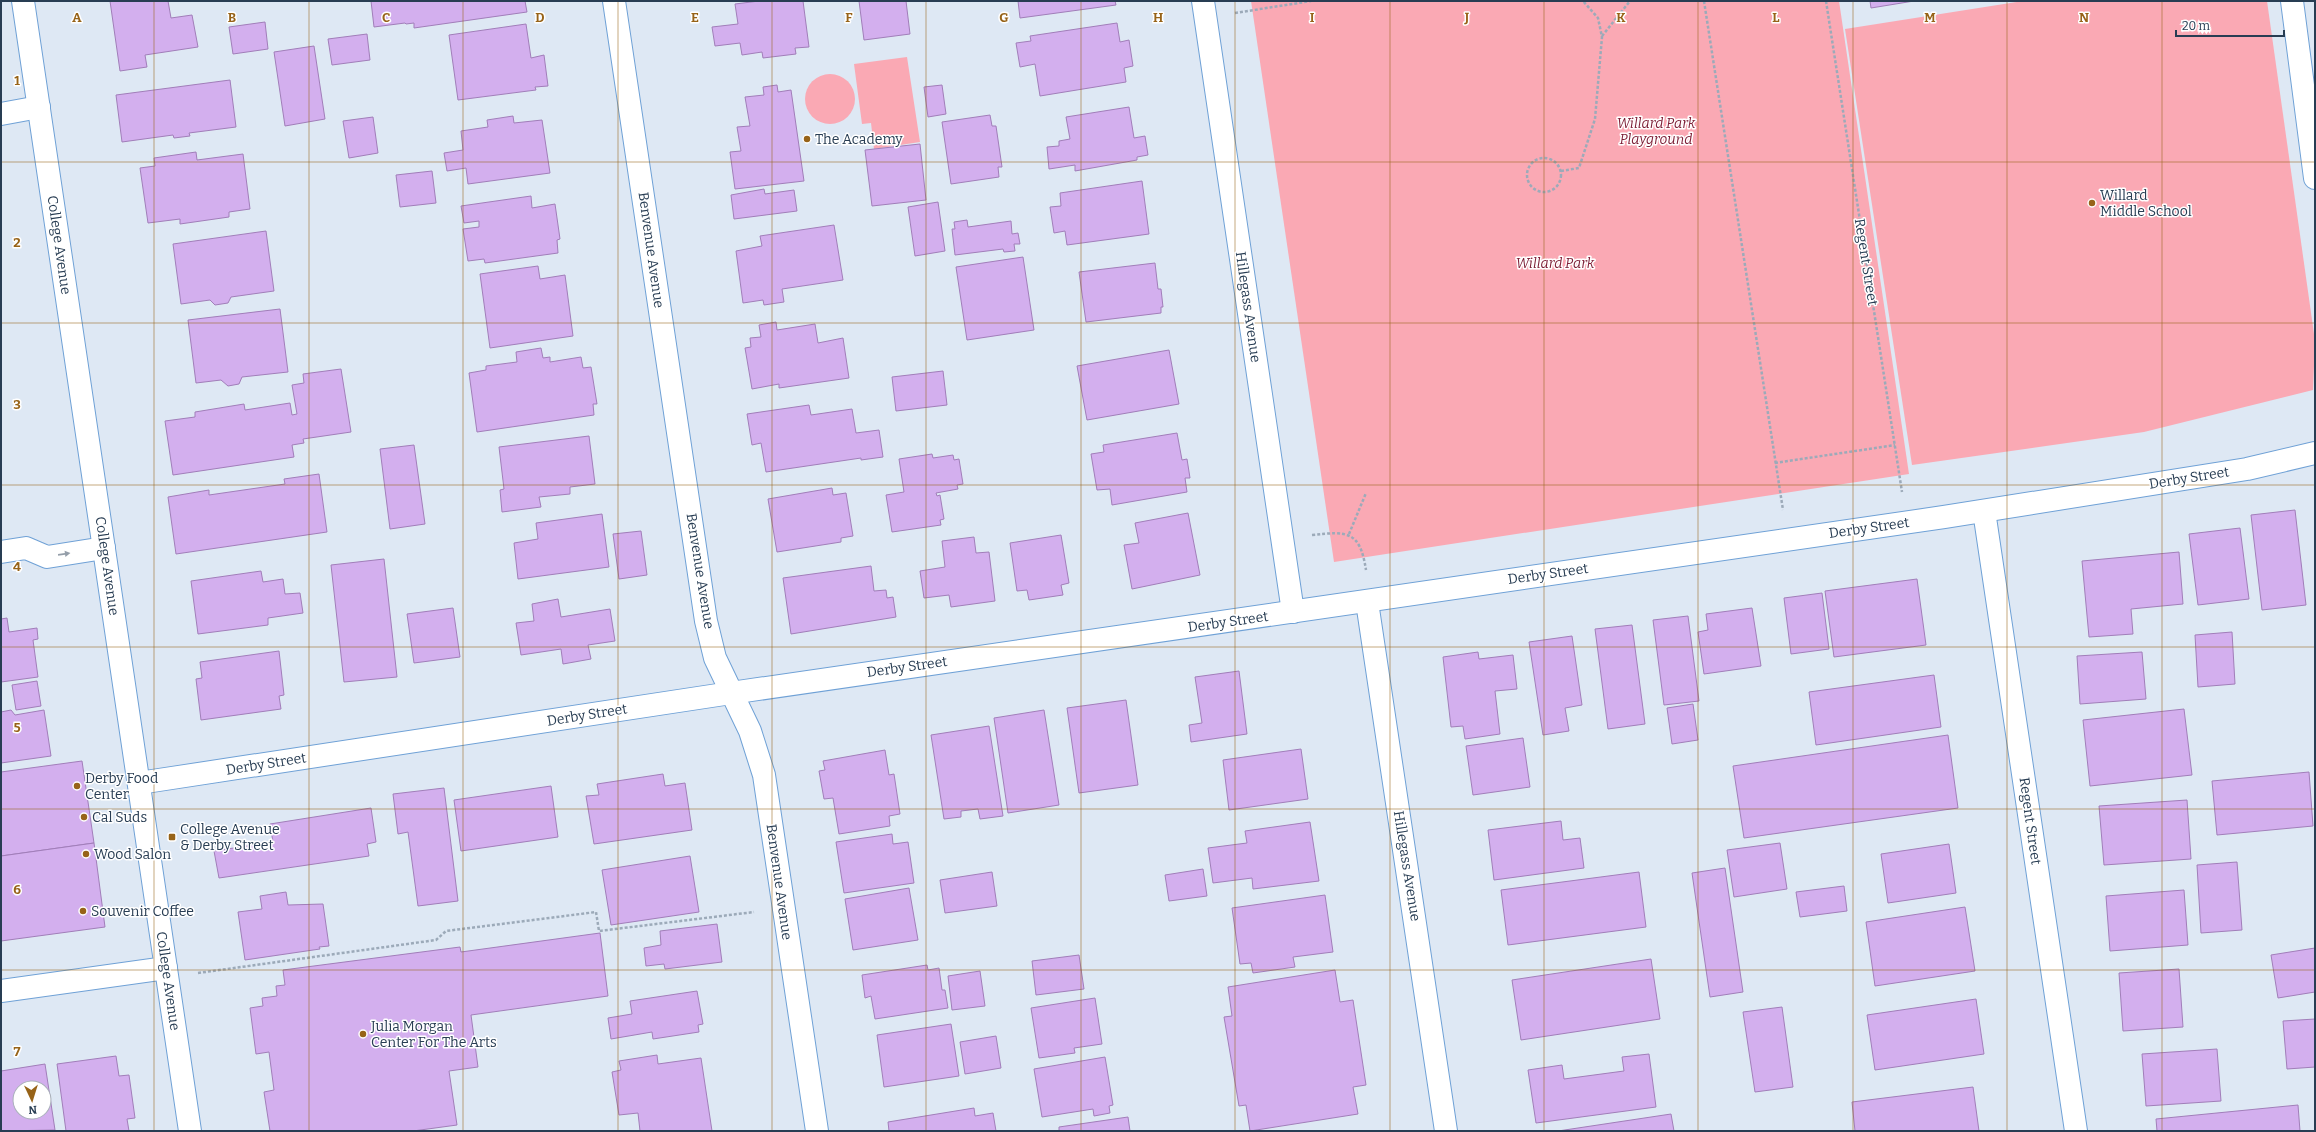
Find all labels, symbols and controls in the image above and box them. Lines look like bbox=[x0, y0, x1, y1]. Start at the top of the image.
text: A bbox=[72, 10, 82, 25]
text: B bbox=[228, 10, 236, 25]
text: C bbox=[382, 10, 390, 25]
text: D bbox=[535, 10, 545, 25]
text: E bbox=[691, 10, 699, 25]
text: F bbox=[845, 10, 853, 25]
text: G bbox=[999, 10, 1009, 25]
text: H bbox=[1153, 10, 1163, 25]
text: I bbox=[1310, 10, 1315, 25]
text: J bbox=[1464, 10, 1470, 25]
text: K bbox=[1616, 10, 1626, 25]
text: L bbox=[1772, 10, 1780, 25]
text: M bbox=[1924, 10, 1936, 25]
text: N bbox=[2079, 10, 2089, 25]
scale bar bbox=[2176, 12, 2284, 38]
text: 20 m bbox=[2182, 19, 2211, 33]
text: 1 bbox=[14, 73, 20, 88]
park label: Willard Park Playground bbox=[1617, 115, 1696, 148]
place label: The Academy bbox=[815, 131, 903, 148]
marker: The Academy bbox=[802, 134, 812, 144]
place label: Willard Middle School bbox=[2100, 187, 2192, 220]
street label: Benvenue Avenue bbox=[634, 191, 668, 309]
street label: College Avenue bbox=[44, 194, 74, 296]
marker: Willard Middle School bbox=[2087, 198, 2097, 208]
street label: Regent Street bbox=[1851, 217, 1881, 307]
text: 2 bbox=[13, 235, 21, 250]
street label: Hillegass Avenue bbox=[1232, 250, 1264, 364]
park label: Willard Park bbox=[1516, 255, 1595, 272]
text: 3 bbox=[13, 397, 21, 412]
street label: Derby Street bbox=[2148, 463, 2230, 493]
street label: Benvenue Avenue bbox=[682, 512, 718, 630]
street label: Derby Street bbox=[1828, 514, 1910, 542]
street label: College Avenue bbox=[92, 515, 122, 617]
one-way arrow bbox=[58, 551, 70, 557]
text: 4 bbox=[13, 559, 21, 574]
street label: Derby Street bbox=[1507, 560, 1589, 588]
street label: Derby Street bbox=[1187, 608, 1269, 636]
street label: Derby Street bbox=[866, 653, 948, 681]
street label: Derby Street bbox=[546, 700, 628, 730]
text: 5 bbox=[13, 720, 21, 735]
street label: Derby Street bbox=[225, 749, 307, 779]
place label: Derby Food Center bbox=[85, 770, 158, 803]
street label: Regent Street bbox=[2015, 776, 2045, 866]
marker: Derby Food Center bbox=[72, 781, 82, 791]
place label: Cal Suds bbox=[92, 809, 147, 826]
street label: Hillegass Avenue bbox=[1390, 809, 1424, 923]
marker: Cal Suds bbox=[79, 812, 89, 822]
place label: College Avenue & Derby Street bbox=[180, 821, 280, 854]
street label: Benvenue Avenue bbox=[762, 823, 796, 941]
marker: College Avenue & Derby Street bbox=[167, 832, 177, 842]
place label: Wood Salon bbox=[94, 846, 171, 863]
marker: Wood Salon bbox=[81, 849, 91, 859]
text: 6 bbox=[13, 882, 21, 897]
place label: Souvenir Coffee bbox=[91, 903, 194, 920]
marker: Souvenir Coffee bbox=[78, 906, 88, 916]
street label: College Avenue bbox=[153, 930, 183, 1032]
place label: Julia Morgan Center For The Arts bbox=[370, 1018, 497, 1051]
marker: Julia Morgan Center For The Arts bbox=[358, 1029, 368, 1039]
text: 7 bbox=[14, 1044, 21, 1059]
north arrow bbox=[12, 1080, 52, 1120]
text: N bbox=[27, 1103, 37, 1116]

